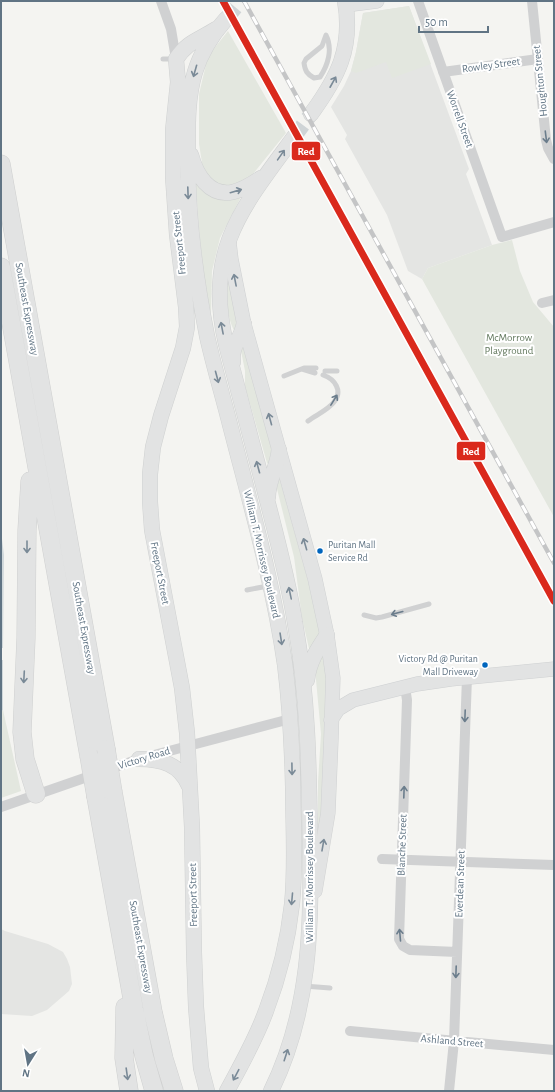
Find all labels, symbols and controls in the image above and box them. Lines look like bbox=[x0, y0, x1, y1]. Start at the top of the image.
scale bar bbox=[419, 8, 488, 34]
text: 50 m bbox=[425, 16, 448, 28]
street label: Houghton Street bbox=[531, 44, 549, 117]
street label: Rowley Street bbox=[461, 55, 521, 75]
one-way arrow bbox=[191, 65, 198, 78]
one-way arrow bbox=[329, 76, 337, 88]
street label: Worrell Street bbox=[445, 89, 476, 149]
one-way arrow bbox=[542, 130, 550, 143]
line badge: Red bbox=[291, 141, 321, 161]
text: Red bbox=[297, 146, 315, 157]
one-way arrow bbox=[277, 150, 285, 161]
one-way arrow bbox=[185, 186, 192, 199]
one-way arrow bbox=[229, 187, 242, 194]
street label: Freeport Street bbox=[170, 210, 188, 275]
street label: Southeast Expressway bbox=[13, 262, 41, 357]
one-way arrow bbox=[231, 274, 239, 287]
one-way arrow bbox=[218, 322, 226, 335]
park label: McMorrow Playground bbox=[484, 332, 534, 356]
one-way arrow bbox=[214, 370, 222, 383]
one-way arrow bbox=[330, 394, 338, 406]
one-way arrow bbox=[266, 413, 273, 426]
line badge: Red bbox=[456, 441, 486, 461]
text: Red bbox=[462, 446, 480, 457]
one-way arrow bbox=[254, 461, 261, 474]
street label: William T. Morrissey Boulevard bbox=[242, 489, 282, 620]
one-way arrow bbox=[301, 538, 308, 551]
one-way arrow bbox=[23, 540, 30, 553]
place label: Puritan Mall Service Rd bbox=[328, 540, 376, 563]
street label: Freeport Street bbox=[149, 541, 172, 606]
marker: Puritan Mall Service Rd bbox=[315, 546, 325, 556]
street label: Southeast Expressway bbox=[70, 581, 98, 676]
one-way arrow bbox=[285, 587, 293, 600]
one-way arrow bbox=[391, 610, 404, 617]
one-way arrow bbox=[277, 632, 285, 645]
place label: Victory Rd @ Puritan Mall Driveway bbox=[398, 654, 479, 677]
marker: Victory Rd @ Puritan Mall Driveway bbox=[480, 660, 490, 670]
one-way arrow bbox=[20, 670, 28, 683]
one-way arrow bbox=[462, 709, 469, 722]
street label: Victory Road bbox=[117, 745, 172, 771]
one-way arrow bbox=[288, 762, 296, 775]
one-way arrow bbox=[400, 785, 408, 798]
street label: William T. Morrissey Boulevard bbox=[304, 811, 315, 943]
street label: Blanche Street bbox=[395, 813, 409, 876]
one-way arrow bbox=[319, 839, 327, 852]
street label: Everdean Street bbox=[453, 850, 467, 918]
street label: Freeport Street bbox=[187, 863, 199, 927]
one-way arrow bbox=[288, 892, 296, 905]
street label: Southeast Expressway bbox=[127, 900, 155, 995]
one-way arrow bbox=[396, 929, 403, 942]
one-way arrow bbox=[453, 965, 460, 978]
street label: Ashland Street bbox=[420, 1033, 484, 1049]
north arrow bbox=[8, 1044, 48, 1084]
one-way arrow bbox=[282, 1049, 290, 1061]
text: N bbox=[21, 1067, 31, 1079]
one-way arrow bbox=[123, 1067, 131, 1080]
one-way arrow bbox=[232, 1069, 239, 1081]

